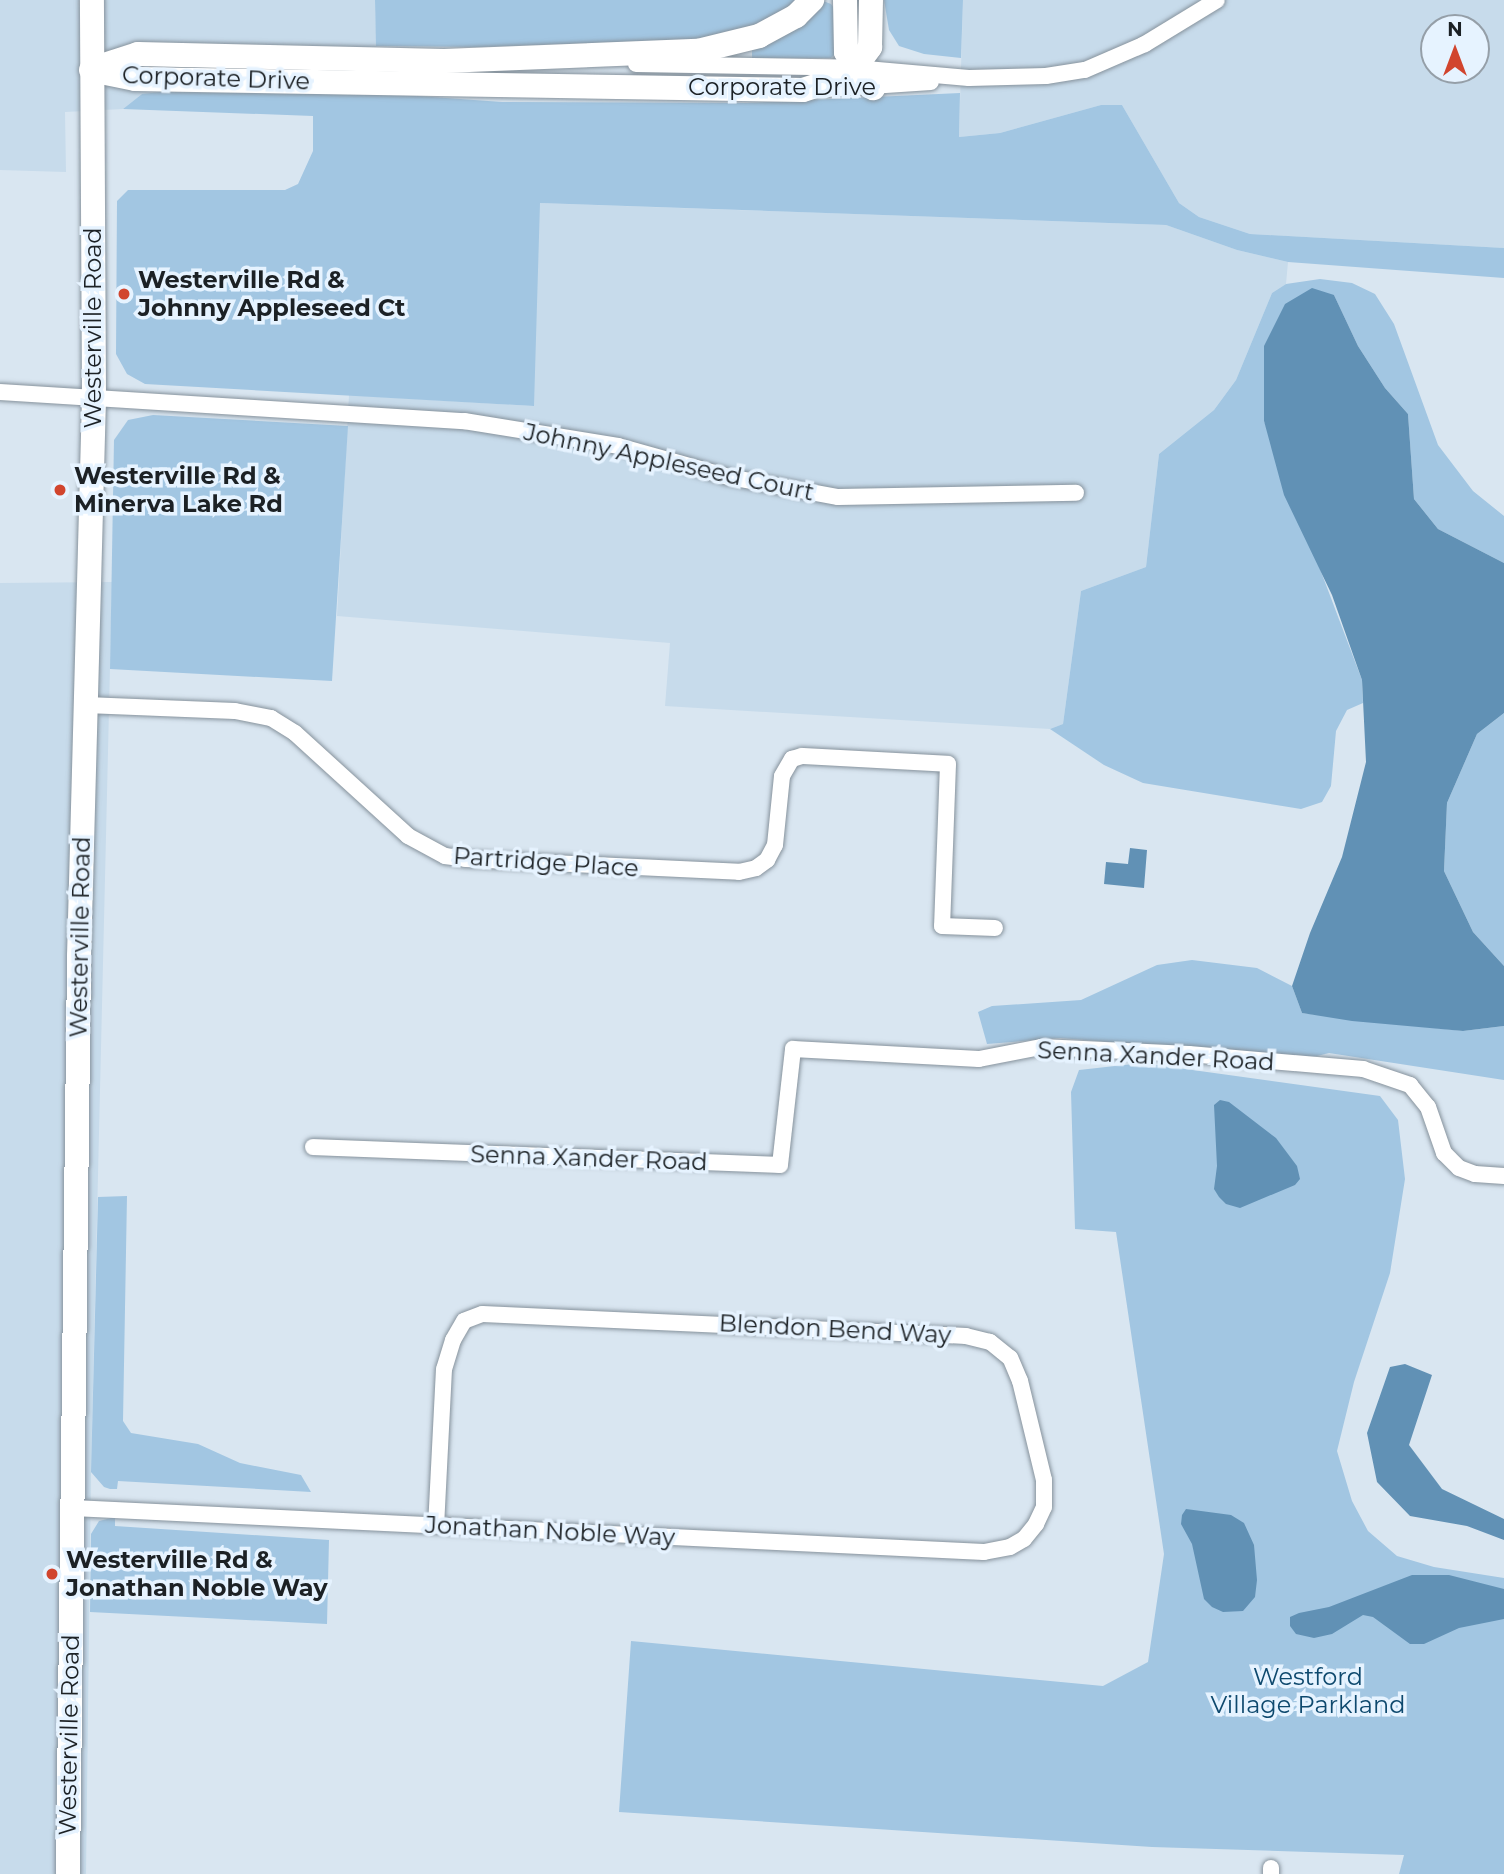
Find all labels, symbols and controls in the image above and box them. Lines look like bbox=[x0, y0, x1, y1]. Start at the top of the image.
north arrow bbox=[1420, 14, 1490, 84]
text: N bbox=[1447, 18, 1463, 41]
street label: Corporate Drive bbox=[122, 60, 310, 96]
street label: Corporate Drive bbox=[688, 73, 876, 101]
street label: Westerville Road bbox=[79, 227, 107, 429]
place label: Westerville Rd & Johnny Appleseed Ct bbox=[138, 266, 406, 322]
marker: Westerville Rd & Johnny Appleseed Ct bbox=[116, 286, 132, 302]
street label: Johnny Appleseed Court bbox=[521, 417, 817, 507]
place label: Westerville Rd & Minerva Lake Rd bbox=[74, 462, 283, 518]
marker: Westerville Rd & Minerva Lake Rd bbox=[52, 482, 68, 498]
street label: Westerville Road bbox=[64, 836, 96, 1038]
street label: Partridge Place bbox=[452, 841, 640, 883]
street label: Senna Xander Road bbox=[1037, 1035, 1275, 1077]
street label: Senna Xander Road bbox=[470, 1139, 708, 1177]
street label: Blendon Bend Way bbox=[718, 1309, 952, 1349]
street label: Jonathan Noble Way bbox=[424, 1510, 676, 1552]
place label: Westerville Rd & Jonathan Noble Way bbox=[66, 1546, 328, 1602]
marker: Westerville Rd & Jonathan Noble Way bbox=[44, 1566, 60, 1582]
street label: Westerville Road bbox=[53, 1634, 85, 1836]
park label: Westford Village Parkland bbox=[1210, 1663, 1406, 1719]

